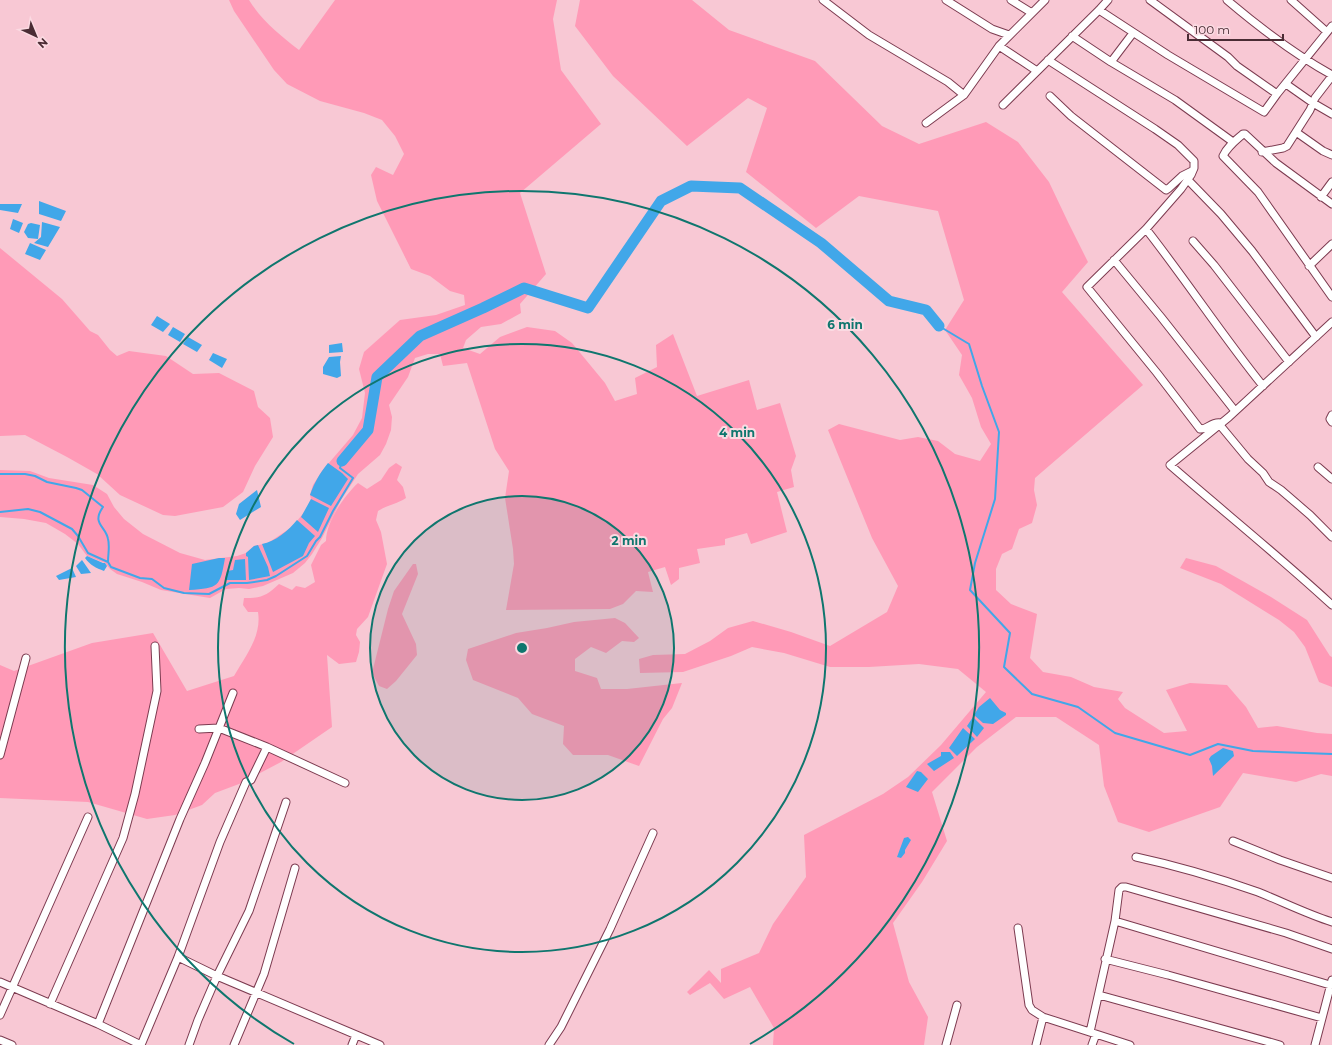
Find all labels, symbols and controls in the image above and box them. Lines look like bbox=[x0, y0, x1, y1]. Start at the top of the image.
north arrow bbox=[16, 16, 56, 56]
scale bar bbox=[1188, 16, 1283, 42]
text: 100 m bbox=[1194, 22, 1230, 37]
text: N bbox=[35, 35, 51, 51]
text: 6 min bbox=[827, 317, 863, 332]
text: 4 min bbox=[719, 425, 755, 440]
text: 2 min bbox=[612, 533, 646, 548]
centre of rings bbox=[515, 641, 529, 655]

